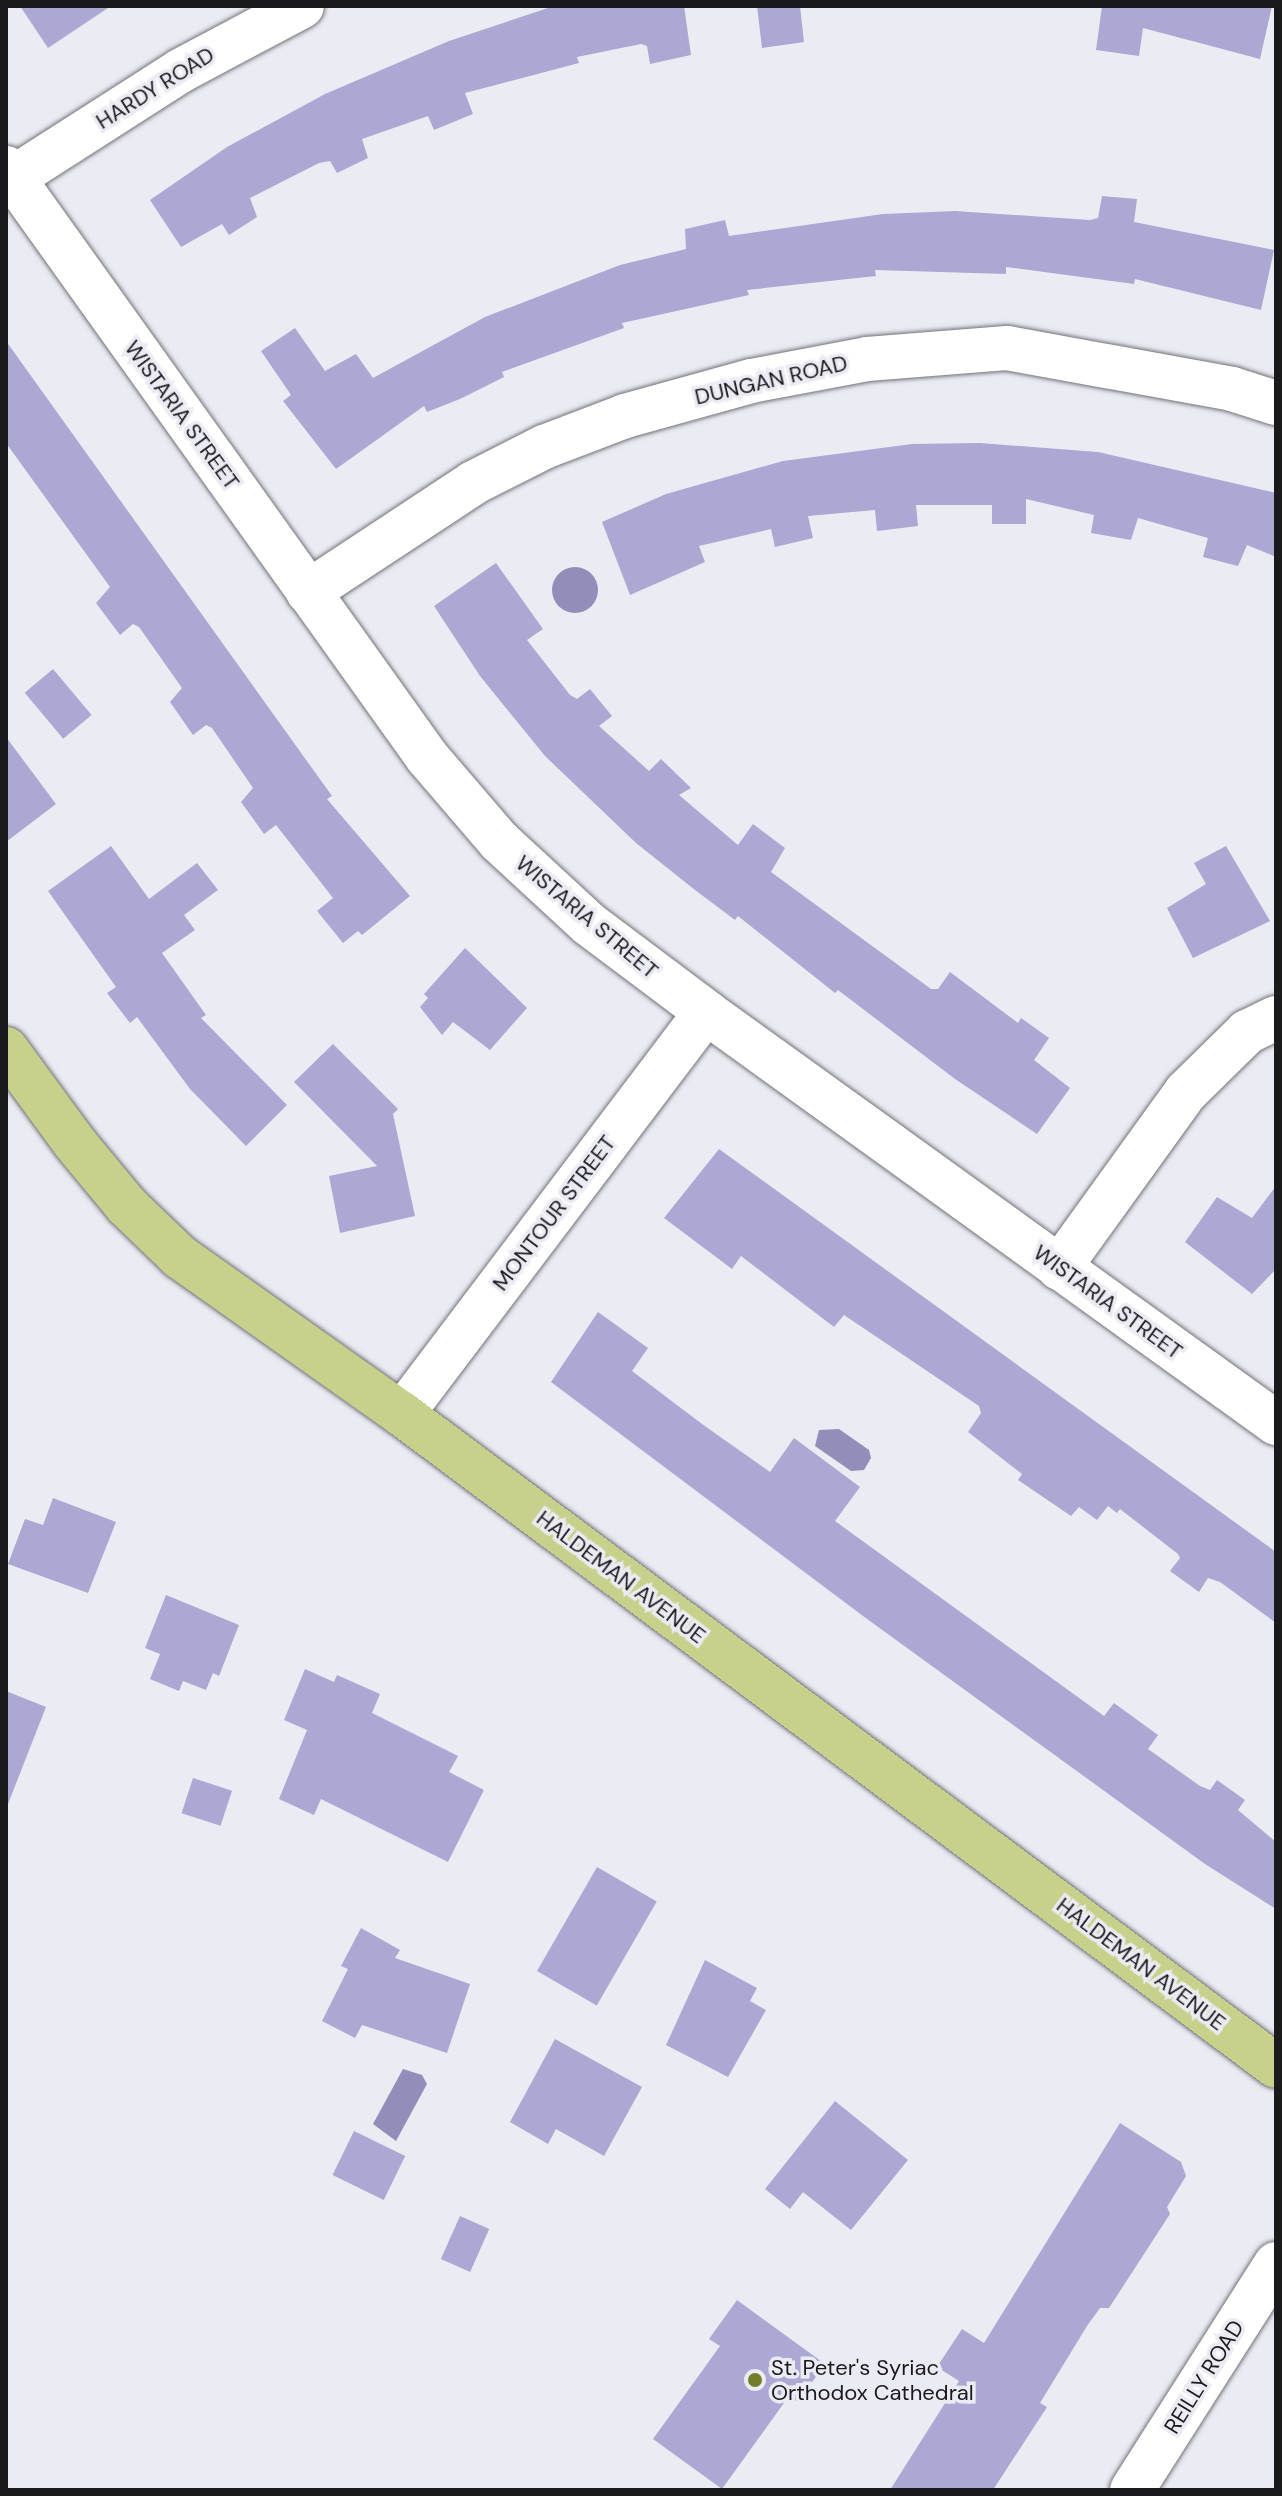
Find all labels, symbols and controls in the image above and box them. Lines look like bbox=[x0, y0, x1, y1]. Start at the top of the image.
street label: HARDY ROAD bbox=[91, 41, 219, 135]
street label: WISTARIA STREET bbox=[119, 335, 245, 495]
street label: DUNGAN ROAD bbox=[692, 350, 850, 410]
street label: WISTARIA STREET bbox=[510, 850, 664, 984]
street label: MONTOUR STREET bbox=[487, 1130, 621, 1296]
street label: WISTARIA STREET bbox=[1028, 1239, 1188, 1365]
street label: HALDEMAN AVENUE bbox=[531, 1505, 711, 1649]
street label: HALDEMAN AVENUE bbox=[1051, 1892, 1231, 2036]
street label: REILLY ROAD bbox=[1159, 2315, 1249, 2439]
place label: St. Peter's Syriac Orthodox Cathedral bbox=[771, 2354, 974, 2406]
marker: St. Peter's Syriac Orthodox Cathedral bbox=[746, 2371, 764, 2389]

